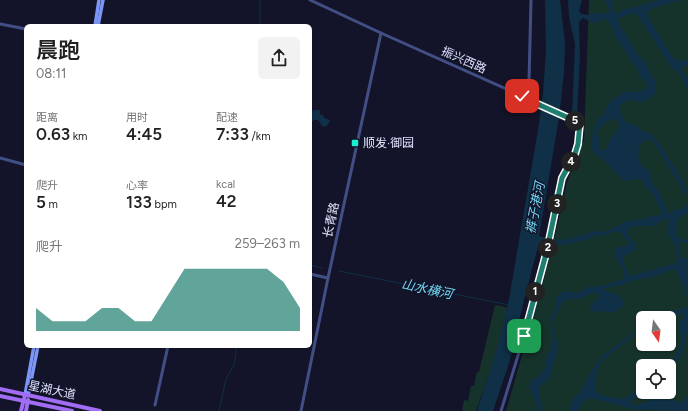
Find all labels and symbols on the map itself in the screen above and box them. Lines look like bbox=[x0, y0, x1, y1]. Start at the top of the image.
street label: 振兴西路 bbox=[439, 44, 489, 76]
pin bbox=[505, 79, 539, 113]
pin: 5 bbox=[565, 111, 585, 131]
place label: 顺发·御园 bbox=[363, 136, 414, 150]
marker: 顺发·御园 bbox=[350, 138, 360, 148]
pin: 4 bbox=[561, 152, 581, 172]
water label: 裤子港河 bbox=[523, 178, 548, 235]
pin: 3 bbox=[547, 194, 567, 214]
street label: 长青路 bbox=[320, 201, 342, 239]
pin: 2 bbox=[538, 238, 558, 258]
water label: 山水横河 bbox=[400, 276, 457, 302]
pin: 1 bbox=[525, 282, 545, 302]
north arrow bbox=[636, 311, 676, 351]
pin bbox=[507, 319, 541, 353]
street label: 星湖大道 bbox=[27, 378, 77, 402]

